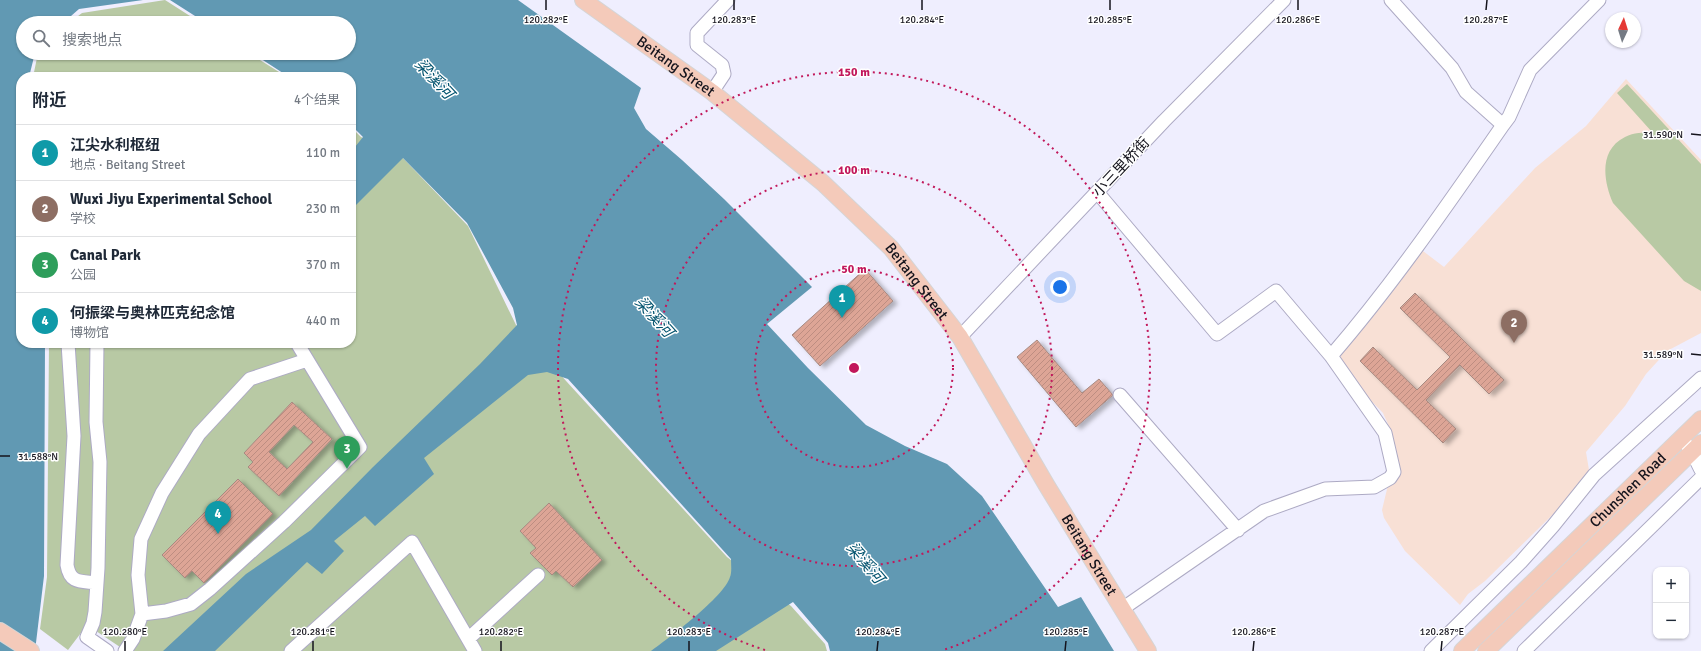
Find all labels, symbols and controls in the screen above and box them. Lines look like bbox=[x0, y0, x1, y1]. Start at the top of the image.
north arrow bbox=[1605, 12, 1641, 48]
text: 120.282°E bbox=[524, 14, 569, 26]
text: 120.283°E bbox=[712, 14, 757, 26]
text: 120.284°E bbox=[900, 14, 945, 26]
text: 120.285°E bbox=[1088, 14, 1133, 26]
text: 120.286°E bbox=[1276, 14, 1321, 26]
text: 120.287°E bbox=[1464, 14, 1509, 26]
search box bbox=[16, 16, 356, 60]
icon: search bbox=[30, 27, 52, 49]
text: 搜索地点 bbox=[62, 31, 122, 49]
street label: Beitang Street bbox=[633, 32, 718, 100]
water label: 梁溪河 bbox=[410, 55, 460, 106]
text: 150 m bbox=[838, 65, 870, 80]
text: 附近 bbox=[32, 90, 66, 111]
text: 4个结果 bbox=[294, 92, 340, 108]
text: 31.590°N bbox=[1643, 129, 1683, 141]
street label: 小三里桥街 bbox=[1089, 133, 1153, 201]
text: 江尖水利枢纽 bbox=[70, 136, 160, 154]
text: 1 bbox=[41, 145, 49, 161]
text: 110 m bbox=[306, 145, 340, 161]
text: 地点 · Beitang Street bbox=[70, 157, 185, 173]
text: 100 m bbox=[838, 163, 870, 178]
text: Wuxi Jiyu Experimental School bbox=[70, 190, 272, 208]
text: 2 bbox=[41, 201, 49, 217]
text: 230 m bbox=[306, 201, 340, 217]
text: 学校 bbox=[70, 211, 96, 227]
street label: Beitang Street bbox=[881, 239, 952, 323]
text: Canal Park bbox=[70, 246, 141, 264]
text: 3 bbox=[41, 257, 49, 273]
text: 370 m bbox=[306, 257, 340, 273]
text: 50 m bbox=[841, 262, 867, 277]
text: 公园 bbox=[70, 267, 96, 283]
your location bbox=[1050, 277, 1070, 297]
pin: 1 bbox=[829, 285, 855, 318]
water label: 梁溪河 bbox=[631, 292, 679, 344]
text: 何振梁与奥林匹克纪念馆 bbox=[70, 304, 235, 322]
pin: 2 bbox=[1501, 310, 1527, 343]
text: 4 bbox=[41, 313, 49, 329]
text: 440 m bbox=[306, 313, 340, 329]
text: 博物馆 bbox=[70, 325, 109, 341]
text: 31.589°N bbox=[1643, 349, 1683, 361]
centre of rings bbox=[847, 361, 861, 375]
pin: 3 bbox=[334, 436, 360, 469]
street label: Chunshen Road bbox=[1586, 449, 1670, 531]
text: 31.588°N bbox=[18, 451, 58, 463]
pin: 4 bbox=[205, 501, 231, 534]
street label: Beitang Street bbox=[1057, 511, 1121, 599]
water label: 梁溪河 bbox=[842, 538, 890, 590]
map controls bbox=[1653, 567, 1689, 639]
button: + bbox=[1653, 567, 1689, 603]
button: − bbox=[1653, 603, 1689, 639]
text: 120.280°E bbox=[103, 626, 148, 638]
text: 120.281°E bbox=[291, 626, 336, 638]
text: 120.282°E bbox=[479, 626, 524, 638]
text: 120.283°E bbox=[667, 626, 712, 638]
text: 120.284°E bbox=[856, 626, 901, 638]
text: 120.285°E bbox=[1044, 626, 1089, 638]
text: 120.286°E bbox=[1232, 626, 1277, 638]
text: 120.287°E bbox=[1420, 626, 1465, 638]

